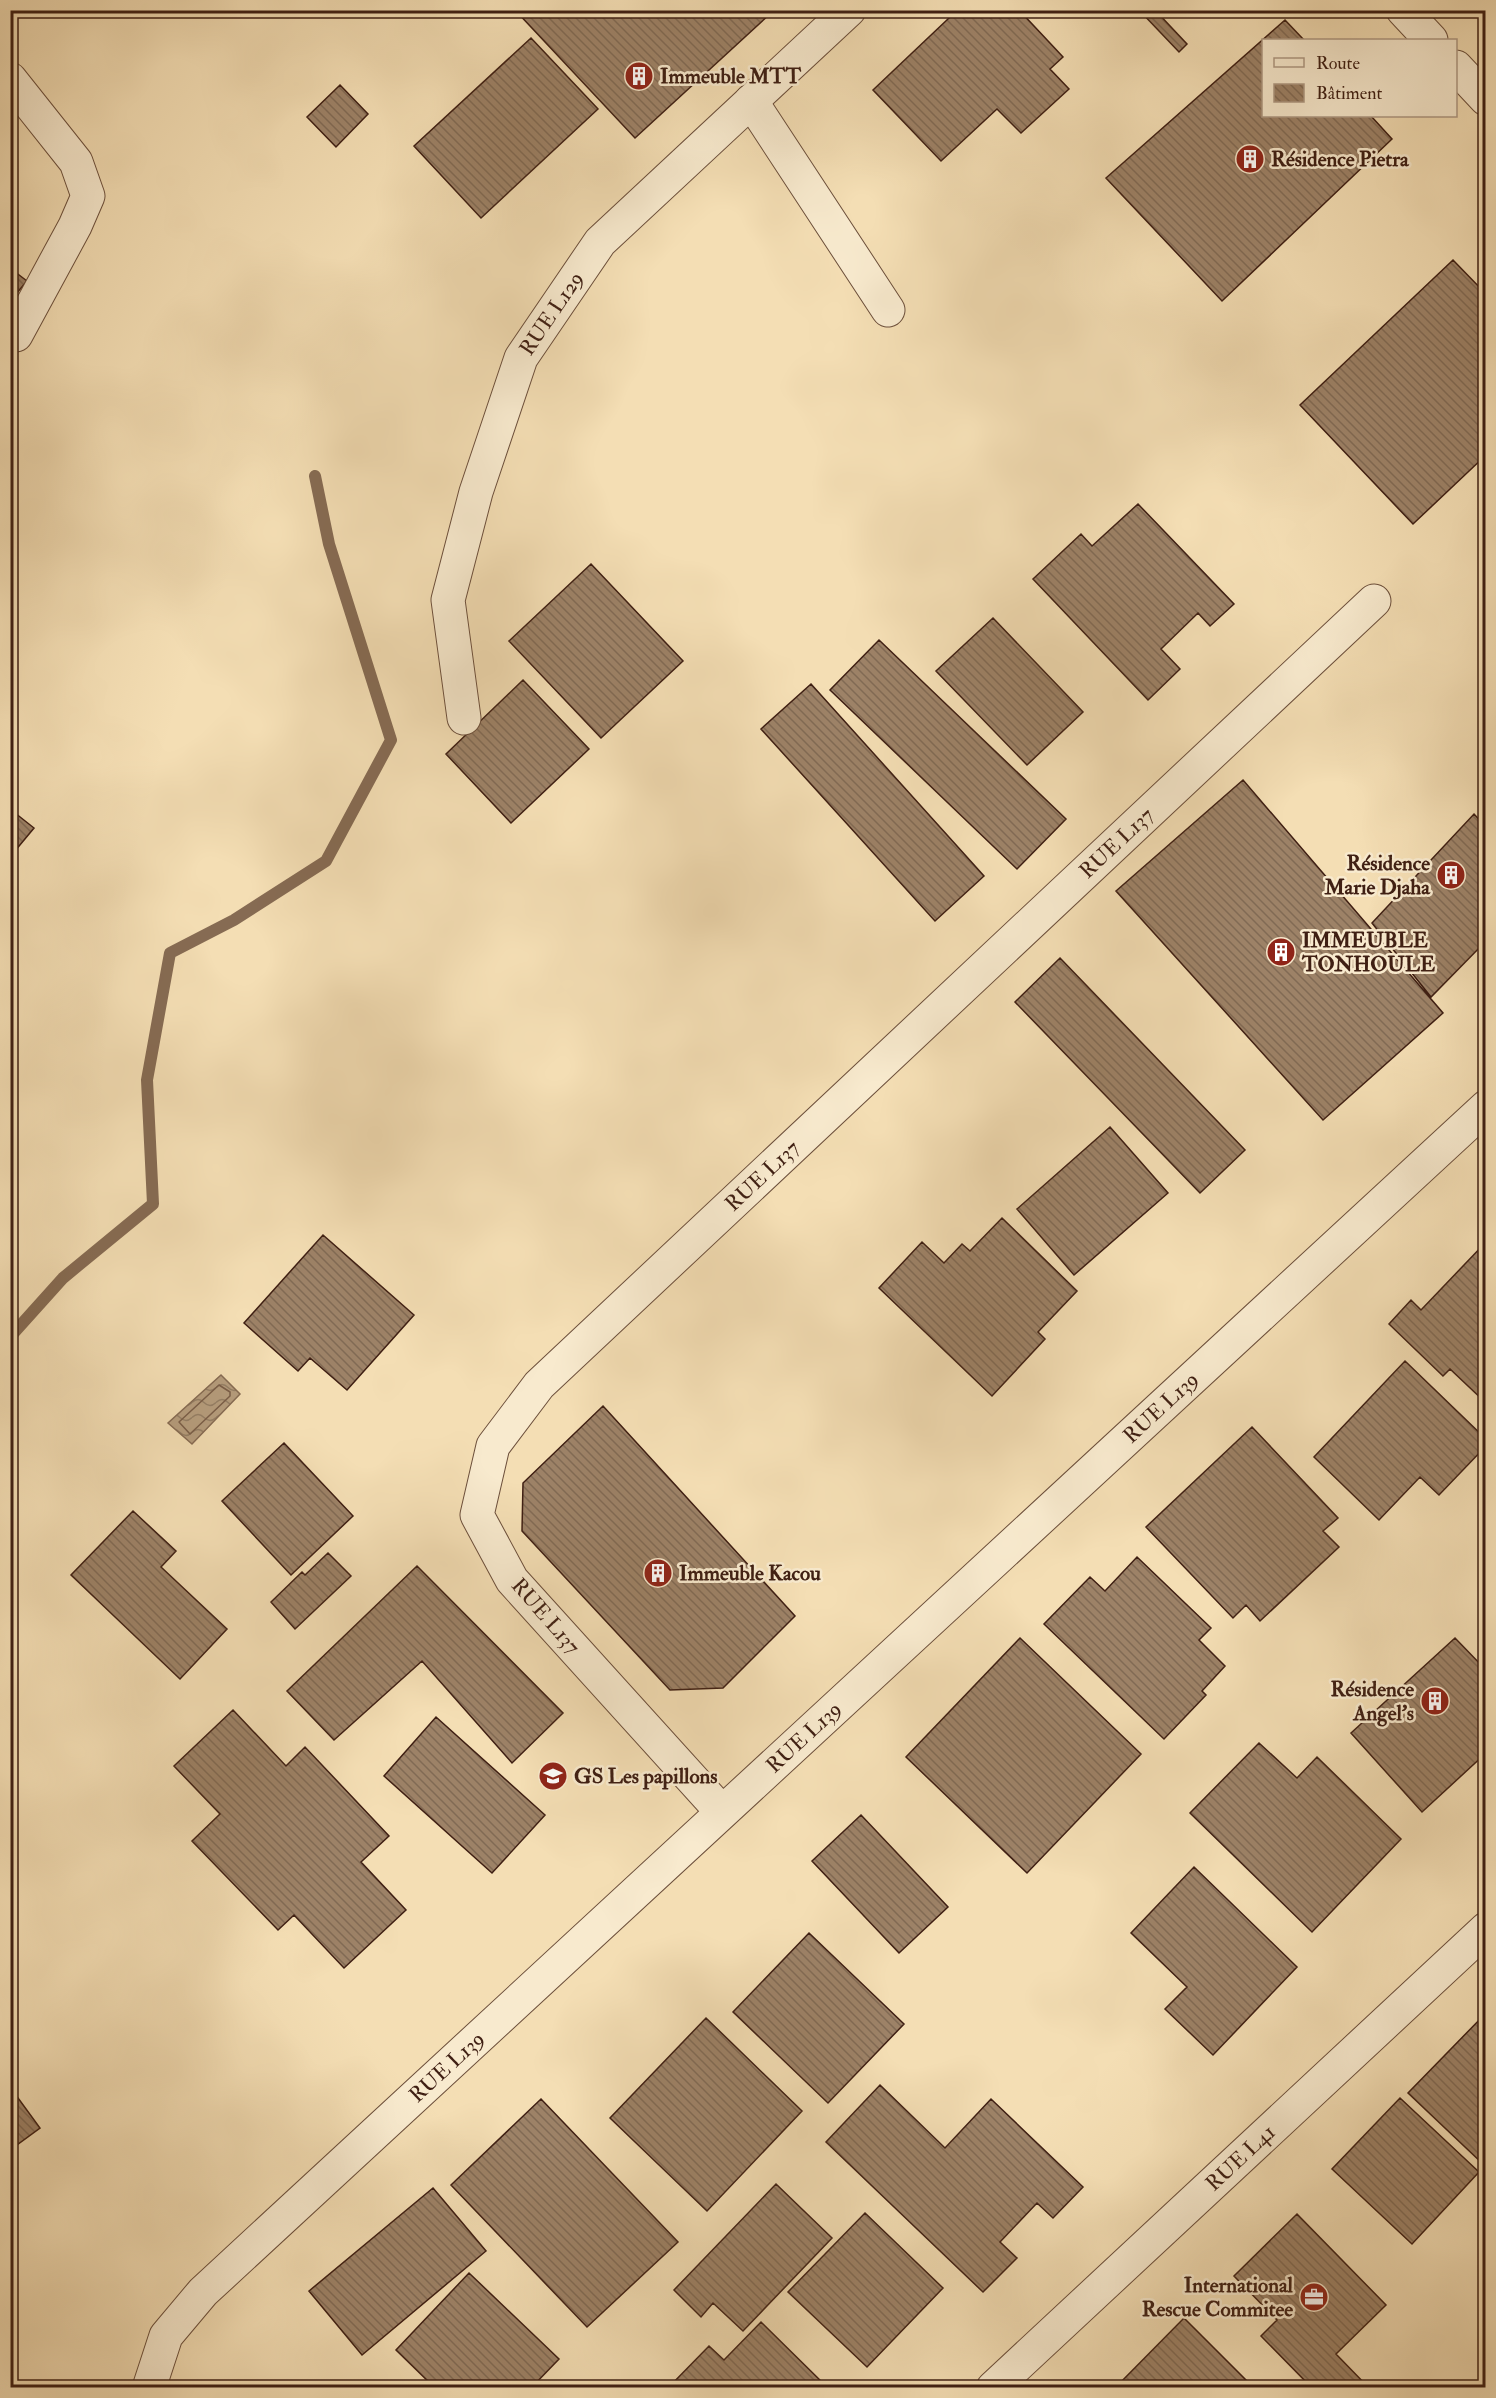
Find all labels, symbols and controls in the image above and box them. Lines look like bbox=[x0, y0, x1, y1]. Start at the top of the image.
legend bbox=[1262, 39, 1457, 117]
text: Route bbox=[1316, 52, 1360, 75]
building icon: Immeuble MTT bbox=[623, 60, 655, 92]
place label: Immeuble MTT bbox=[660, 63, 802, 90]
text: Bâtiment bbox=[1316, 82, 1382, 105]
building icon: Résidence Pietra bbox=[1234, 143, 1266, 175]
place label: Résidence Pietra bbox=[1271, 146, 1410, 173]
street label: RUE L129 bbox=[514, 266, 590, 361]
street label: RUE L137 bbox=[1074, 802, 1160, 885]
place label: Résidence Marie Djaha bbox=[1323, 850, 1431, 901]
building icon: Résidence Marie Djaha bbox=[1435, 859, 1467, 891]
place label: IMMEUBLE TONHOULE bbox=[1301, 927, 1435, 978]
building icon: IMMEUBLE TONHOULE bbox=[1265, 936, 1297, 968]
street label: RUE L137 bbox=[720, 1134, 805, 1217]
street label: RUE L139 bbox=[1118, 1366, 1205, 1449]
building icon: Immeuble Kacou bbox=[642, 1557, 674, 1589]
place label: Immeuble Kacou bbox=[679, 1560, 821, 1587]
street label: RUE L137 bbox=[505, 1573, 586, 1660]
place label: Résidence Angel's bbox=[1331, 1676, 1414, 1727]
building icon: Résidence Angel's bbox=[1419, 1685, 1451, 1717]
street label: RUE L139 bbox=[761, 1696, 847, 1779]
school or university icon: GS Les papillons bbox=[537, 1760, 569, 1792]
place label: GS Les papillons bbox=[574, 1763, 718, 1790]
street label: RUE L139 bbox=[404, 2026, 490, 2109]
street label: RUE L41 bbox=[1200, 2119, 1281, 2197]
place label: International Rescue Commitee bbox=[1142, 2272, 1294, 2323]
office icon: International Rescue Commitee bbox=[1298, 2281, 1330, 2313]

